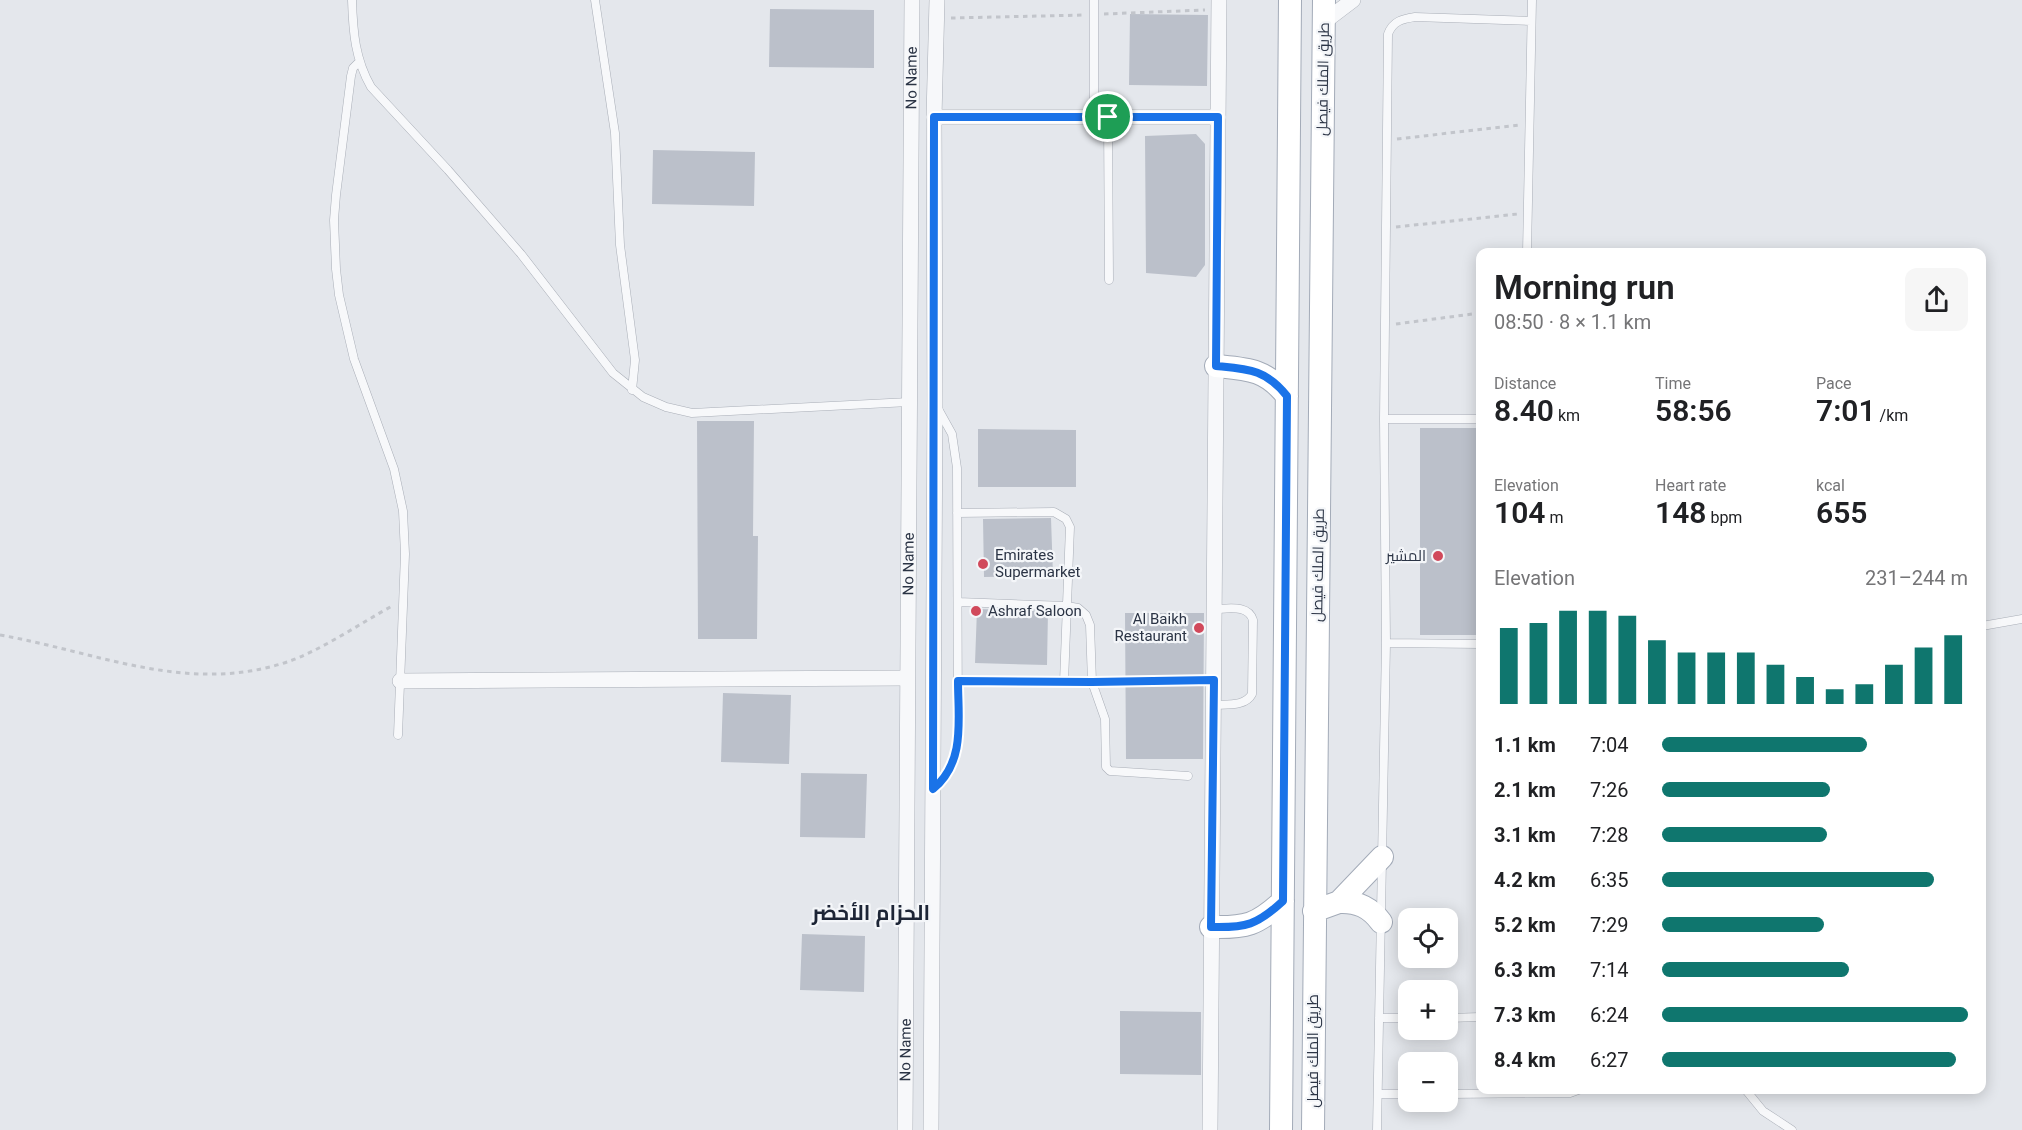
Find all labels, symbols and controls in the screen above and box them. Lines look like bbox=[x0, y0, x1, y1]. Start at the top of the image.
street label: طريق الملك فيصل bbox=[1313, 22, 1334, 136]
street label: No Name bbox=[902, 46, 921, 110]
pin bbox=[1082, 91, 1133, 142]
icon: arrive bbox=[1091, 100, 1124, 133]
text: Morning run bbox=[1494, 268, 1675, 307]
button: share bbox=[1905, 268, 1968, 331]
text: 08:50 · 8 × 1.1 km bbox=[1494, 310, 1651, 334]
text: Distance bbox=[1494, 374, 1556, 393]
text: Time bbox=[1655, 374, 1691, 393]
text: Pace bbox=[1816, 374, 1852, 393]
text: 8.40 bbox=[1494, 393, 1554, 428]
text: 58:56 bbox=[1655, 393, 1732, 428]
text: 7:01 bbox=[1816, 393, 1876, 428]
text: km bbox=[1554, 406, 1580, 425]
text: /km bbox=[1876, 406, 1908, 425]
text: Elevation bbox=[1494, 476, 1559, 495]
text: Heart rate bbox=[1655, 476, 1726, 495]
text: kcal bbox=[1816, 476, 1845, 495]
text: 104 bbox=[1494, 495, 1545, 530]
text: 148 bbox=[1655, 495, 1706, 530]
text: 655 bbox=[1816, 495, 1867, 530]
street label: طريق الملك فيصل bbox=[1308, 508, 1329, 622]
text: m bbox=[1545, 508, 1563, 527]
text: bpm bbox=[1706, 508, 1742, 527]
street label: No Name bbox=[899, 532, 918, 596]
place label: Emirates Supermarket bbox=[995, 546, 1080, 581]
place label: المشير bbox=[1385, 547, 1426, 565]
marker: المشير bbox=[1431, 549, 1445, 563]
marker: Emirates Supermarket bbox=[976, 557, 990, 571]
text: Elevation bbox=[1494, 566, 1575, 590]
text: 231–244 m bbox=[1865, 566, 1968, 590]
place label: Ashraf Saloon bbox=[988, 602, 1082, 620]
marker: Ashraf Saloon bbox=[969, 604, 983, 618]
place label: Al Baikh Restaurant bbox=[1115, 610, 1187, 645]
marker: Al Baikh Restaurant bbox=[1192, 621, 1206, 635]
text: 1.1 km bbox=[1494, 733, 1556, 757]
text: 7:04 bbox=[1590, 733, 1629, 757]
text: 2.1 km bbox=[1494, 778, 1556, 802]
text: 7:26 bbox=[1590, 778, 1629, 802]
text: 3.1 km bbox=[1494, 823, 1556, 847]
text: 7:28 bbox=[1590, 823, 1629, 847]
text: 4.2 km bbox=[1494, 868, 1556, 892]
text: 6:35 bbox=[1590, 868, 1629, 892]
district label: الحزام الأخضر bbox=[811, 901, 930, 927]
map controls bbox=[1398, 908, 1458, 1112]
button: locate bbox=[1398, 908, 1458, 968]
text: 5.2 km bbox=[1494, 913, 1556, 937]
text: 7:29 bbox=[1590, 913, 1629, 937]
text: 6.3 km bbox=[1494, 958, 1556, 982]
text: 7:14 bbox=[1590, 958, 1629, 982]
button: + bbox=[1398, 980, 1458, 1040]
street label: طريق الملك فيصل bbox=[1304, 994, 1323, 1108]
text: 7.3 km bbox=[1494, 1003, 1556, 1027]
text: 6:24 bbox=[1590, 1003, 1629, 1027]
street label: No Name bbox=[896, 1018, 915, 1082]
text: 8.4 km bbox=[1494, 1048, 1556, 1072]
text: 6:27 bbox=[1590, 1048, 1629, 1072]
button: − bbox=[1398, 1052, 1458, 1112]

